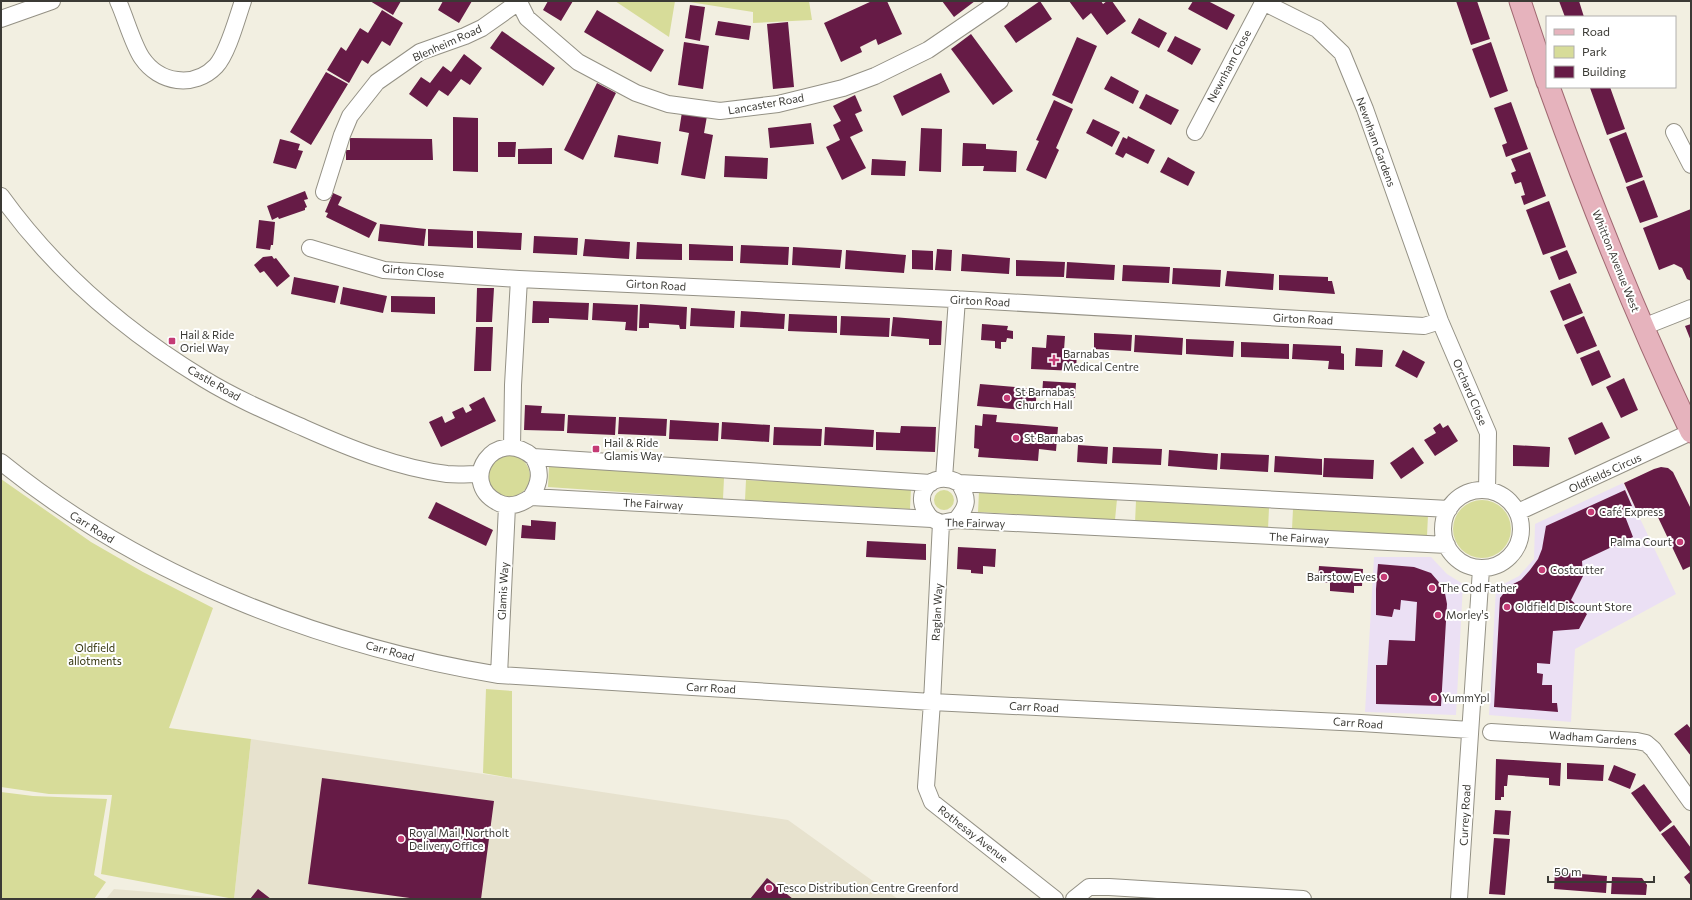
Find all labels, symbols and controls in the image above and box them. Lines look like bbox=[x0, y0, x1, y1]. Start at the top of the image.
legend bbox=[1546, 16, 1676, 88]
street label: Blenheim Road bbox=[410, 21, 483, 64]
text: Road bbox=[1582, 24, 1610, 38]
street label: Newnham Close bbox=[1204, 27, 1253, 104]
text: Park bbox=[1582, 44, 1608, 58]
text: Building bbox=[1582, 64, 1626, 78]
street label: Lancaster Road bbox=[727, 90, 805, 117]
street label: Newnham Gardens bbox=[1354, 95, 1399, 188]
street label: Whitton Avenue West bbox=[1590, 208, 1643, 314]
street label: Girton Close bbox=[381, 261, 445, 280]
street label: Girton Road bbox=[626, 276, 687, 293]
street label: Girton Road bbox=[950, 292, 1011, 309]
street label: Girton Road bbox=[1273, 310, 1334, 327]
place label: Hail & Ride Oriel Way bbox=[180, 328, 234, 354]
marker: Hail & Ride Oriel Way bbox=[167, 336, 177, 346]
place label: Barnabas Medical Centre bbox=[1063, 347, 1139, 373]
marker: Barnabas Medical Centre bbox=[1048, 354, 1060, 366]
street label: Orchard Close bbox=[1451, 357, 1490, 427]
street label: Castle Road bbox=[185, 362, 243, 403]
place label: St Barnabas Church Hall bbox=[1015, 385, 1075, 411]
marker: St Barnabas Church Hall bbox=[1002, 393, 1012, 403]
place label: St Barnabas bbox=[1024, 431, 1084, 444]
marker: St Barnabas bbox=[1011, 433, 1021, 443]
place label: Hail & Ride Glamis Way bbox=[604, 436, 662, 462]
marker: Hail & Ride Glamis Way bbox=[591, 444, 601, 454]
street label: Oldfields Circus bbox=[1566, 450, 1643, 495]
street label: The Fairway bbox=[623, 495, 684, 512]
place label: Café Express bbox=[1599, 505, 1663, 518]
marker: Café Express bbox=[1586, 507, 1596, 517]
street label: Carr Road bbox=[68, 508, 117, 545]
street label: The Fairway bbox=[945, 515, 1006, 530]
street label: The Fairway bbox=[1269, 529, 1330, 546]
place label: Palma Court bbox=[1610, 535, 1672, 548]
marker: Palma Court bbox=[1675, 537, 1685, 547]
street label: Glamis Way bbox=[494, 561, 511, 620]
place label: Costcutter bbox=[1550, 563, 1605, 576]
marker: Costcutter bbox=[1537, 565, 1547, 575]
place label: Bairstow Eves bbox=[1307, 570, 1376, 583]
marker: Bairstow Eves bbox=[1379, 572, 1389, 582]
place label: The Cod Father bbox=[1440, 581, 1517, 594]
street label: Raglan Way bbox=[928, 582, 945, 641]
marker: The Cod Father bbox=[1427, 583, 1437, 593]
place label: Oldfield Discount Store bbox=[1515, 600, 1632, 613]
marker: Oldfield Discount Store bbox=[1502, 602, 1512, 612]
place label: Morley's bbox=[1446, 608, 1489, 621]
marker: Morley's bbox=[1433, 610, 1443, 620]
street label: Carr Road bbox=[364, 638, 416, 663]
park label: Oldfield allotments bbox=[68, 641, 122, 667]
street label: Carr Road bbox=[686, 680, 736, 695]
place label: YummYpl bbox=[1442, 691, 1490, 704]
marker: YummYpl bbox=[1429, 693, 1439, 703]
street label: Carr Road bbox=[1009, 699, 1059, 714]
street label: Carr Road bbox=[1333, 714, 1383, 731]
street label: Wadham Gardens bbox=[1549, 728, 1637, 747]
street label: Currey Road bbox=[1456, 784, 1473, 846]
street label: Rothesay Avenue bbox=[936, 802, 1011, 865]
place label: Royal Mail, Northolt Delivery Office bbox=[409, 826, 509, 852]
marker: Royal Mail, Northolt Delivery Office bbox=[396, 834, 406, 844]
scale bar bbox=[1548, 858, 1654, 884]
text: 50 m bbox=[1554, 864, 1582, 878]
place label: Tesco Distribution Centre Greenford bbox=[777, 881, 958, 894]
marker: Tesco Distribution Centre Greenford bbox=[764, 883, 774, 893]

